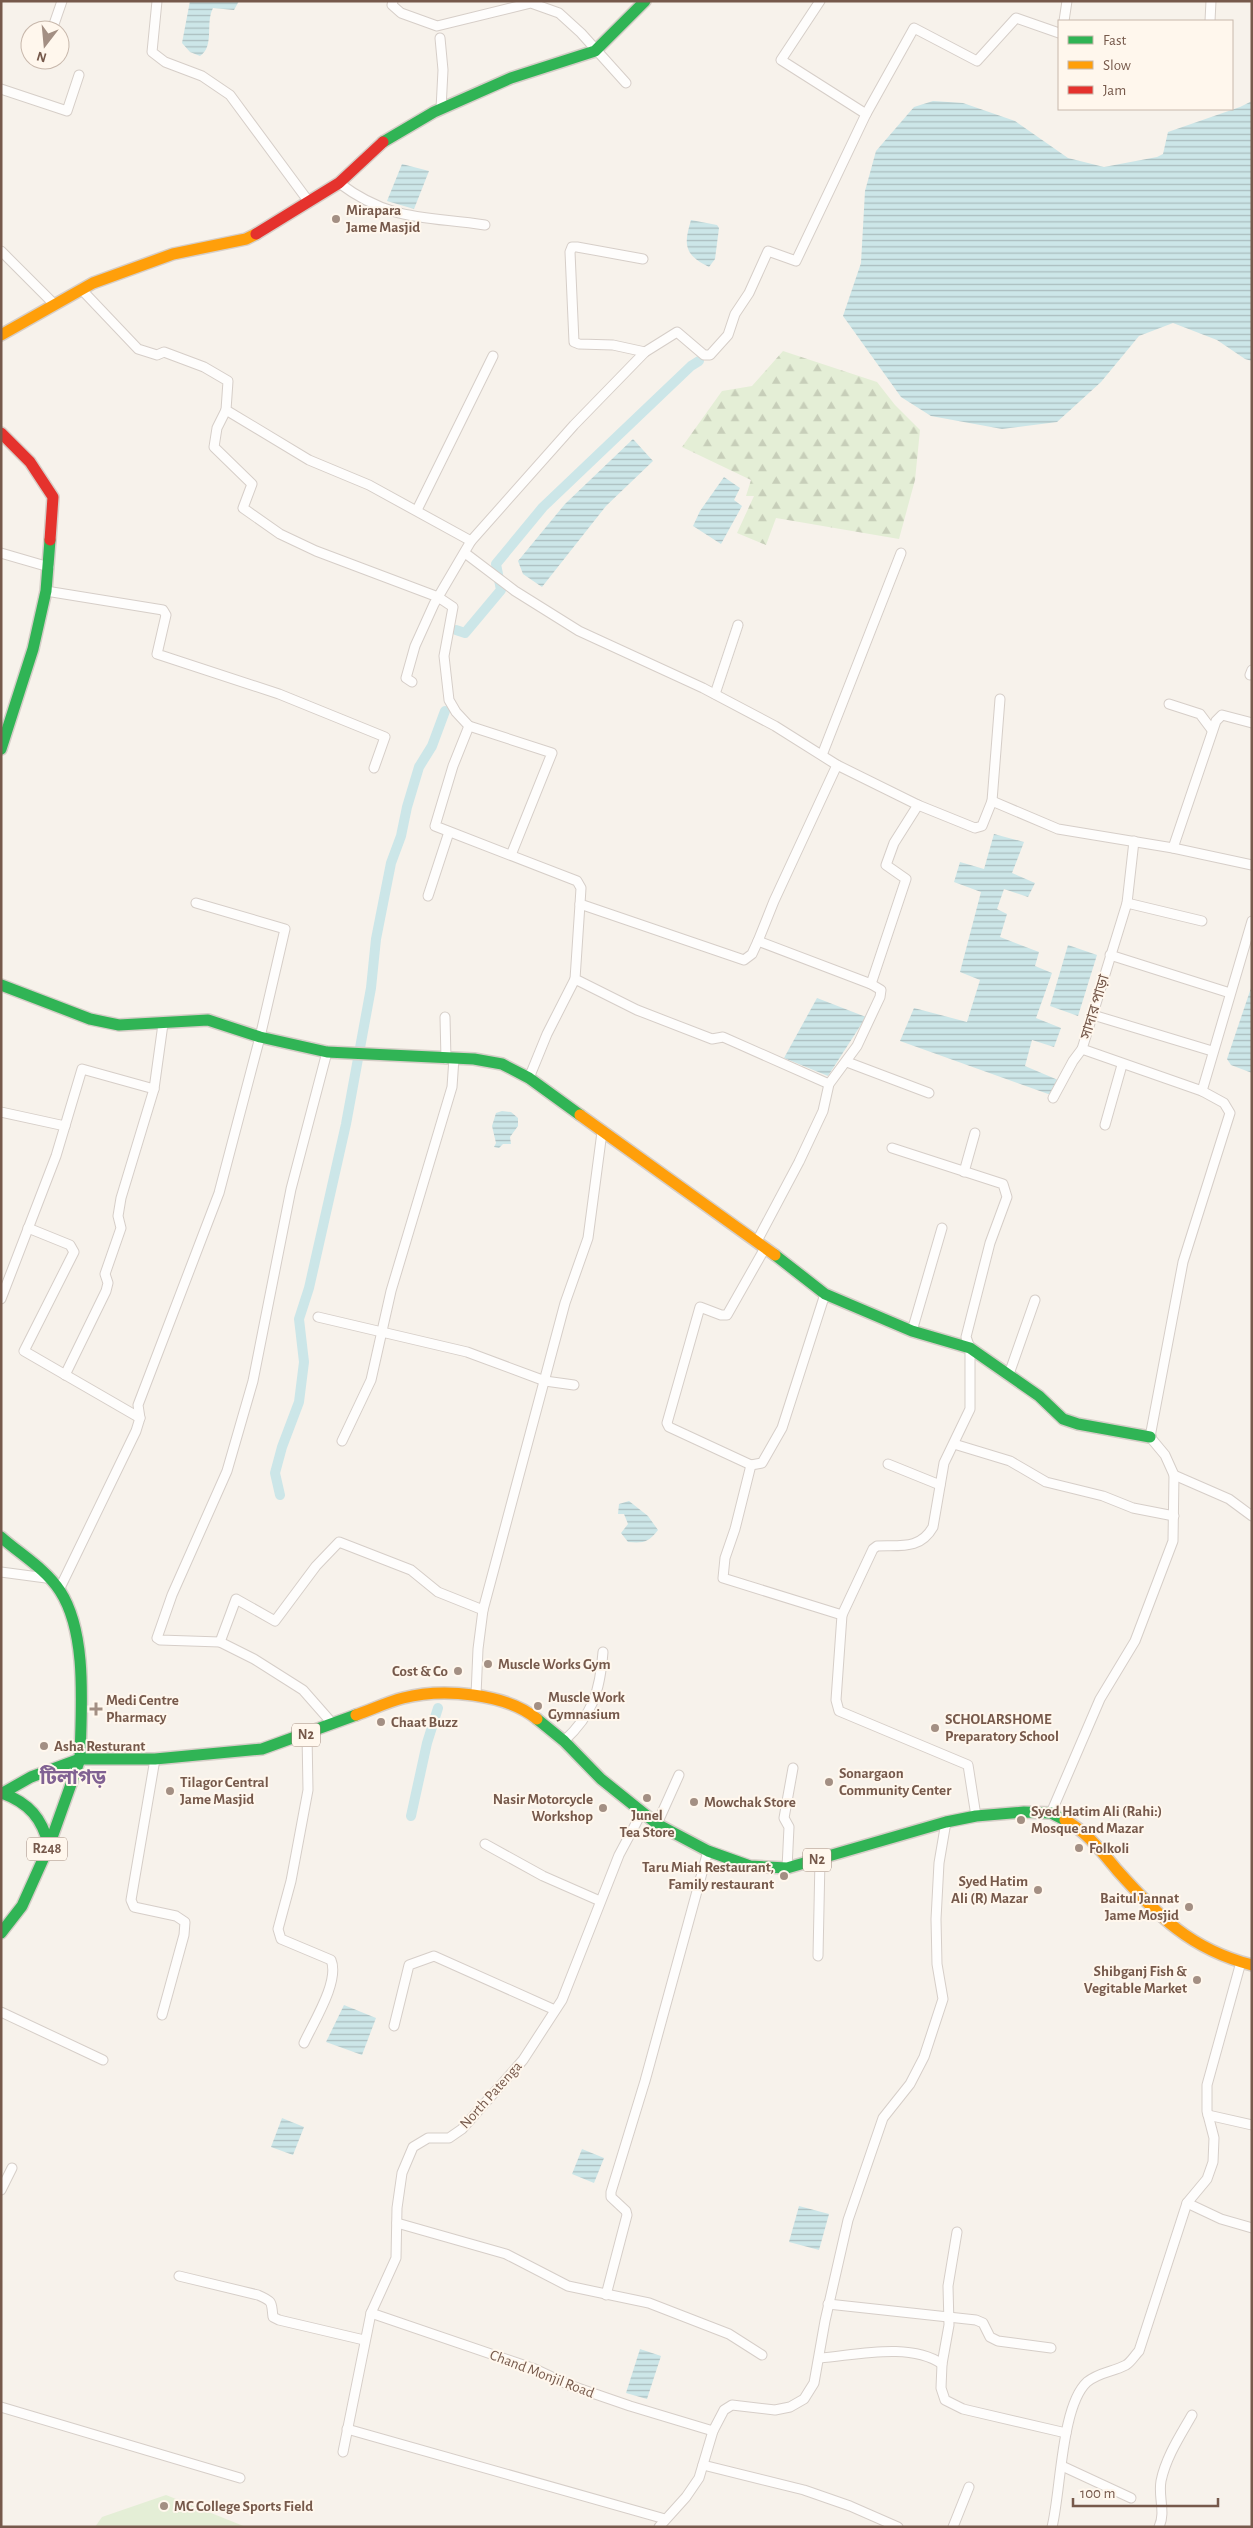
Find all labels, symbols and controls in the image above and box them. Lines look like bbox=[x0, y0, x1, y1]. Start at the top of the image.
north arrow bbox=[20, 20, 70, 70]
legend bbox=[1058, 20, 1233, 110]
text: Fast bbox=[1103, 33, 1127, 48]
text: N bbox=[35, 48, 48, 65]
text: Slow bbox=[1103, 58, 1131, 73]
text: Jam bbox=[1103, 83, 1126, 98]
place label: Mirapara Jame Masjid bbox=[346, 203, 420, 235]
marker: Mirapara Jame Masjid bbox=[330, 213, 342, 225]
street label: সাদার পাড়া bbox=[1078, 972, 1112, 1042]
place label: Muscle Works Gym bbox=[498, 1657, 611, 1672]
marker: Muscle Works Gym bbox=[482, 1658, 494, 1670]
place label: Cost & Co bbox=[392, 1664, 448, 1679]
marker: Cost & Co bbox=[452, 1665, 464, 1677]
place label: Muscle Work Gymnasium bbox=[548, 1690, 626, 1722]
place label: Medi Centre Pharmacy bbox=[106, 1693, 179, 1725]
marker: Muscle Work Gymnasium bbox=[532, 1700, 544, 1712]
marker: Medi Centre Pharmacy bbox=[90, 1703, 102, 1715]
place label: SCHOLARSHOME Preparatory School bbox=[945, 1712, 1059, 1744]
place label: Chaat Buzz bbox=[391, 1715, 458, 1730]
marker: Chaat Buzz bbox=[375, 1716, 387, 1728]
marker: SCHOLARSHOME Preparatory School bbox=[929, 1722, 941, 1734]
road number: N2 bbox=[292, 1724, 320, 1746]
place label: Asha Resturant bbox=[54, 1739, 145, 1754]
marker: Asha Resturant bbox=[38, 1740, 50, 1752]
district label: টিলাগড় bbox=[39, 1765, 106, 1789]
place label: Sonargaon Community Center bbox=[839, 1766, 952, 1798]
place label: Tilagor Central Jame Masjid bbox=[180, 1775, 269, 1807]
marker: Sonargaon Community Center bbox=[823, 1776, 835, 1788]
marker: Tilagor Central Jame Masjid bbox=[164, 1785, 176, 1797]
place label: Nasir Motorcycle Workshop bbox=[493, 1792, 593, 1824]
marker: Junel Tea Store bbox=[641, 1792, 653, 1804]
place label: Mowchak Store bbox=[704, 1795, 796, 1810]
marker: Mowchak Store bbox=[688, 1796, 700, 1808]
marker: Nasir Motorcycle Workshop bbox=[597, 1802, 609, 1814]
place label: Syed Hatim Ali (Rahi:) Mosque and Mazar bbox=[1031, 1804, 1162, 1836]
place label: Junel Tea Store bbox=[619, 1808, 675, 1840]
marker: Syed Hatim Ali (Rahi:) Mosque and Mazar bbox=[1015, 1814, 1027, 1826]
road number: R248 bbox=[27, 1838, 67, 1860]
place label: Folkoli bbox=[1089, 1841, 1129, 1856]
marker: Folkoli bbox=[1073, 1842, 1085, 1854]
road number: N2 bbox=[803, 1848, 831, 1872]
place label: Taru Miah Restaurant, Family restaurant bbox=[642, 1860, 774, 1892]
marker: Taru Miah Restaurant, Family restaurant bbox=[778, 1870, 790, 1882]
place label: Syed Hatim Ali (R) Mazar bbox=[951, 1874, 1029, 1906]
marker: Syed Hatim Ali (R) Mazar bbox=[1032, 1884, 1044, 1896]
place label: Baitul Jannat Jame Mosjid bbox=[1100, 1891, 1179, 1923]
marker: Baitul Jannat Jame Mosjid bbox=[1183, 1901, 1195, 1913]
place label: Shibganj Fish & Vegitable Market bbox=[1084, 1964, 1187, 1996]
marker: Shibganj Fish & Vegitable Market bbox=[1191, 1974, 1203, 1986]
street label: North Patenga bbox=[457, 2058, 525, 2131]
street label: Chand Monjil Road bbox=[488, 2347, 596, 2401]
scale bar bbox=[1073, 2476, 1218, 2508]
text: 100 m bbox=[1080, 2486, 1115, 2501]
place label: MC College Sports Field bbox=[174, 2499, 313, 2514]
marker: MC College Sports Field bbox=[158, 2500, 170, 2512]

